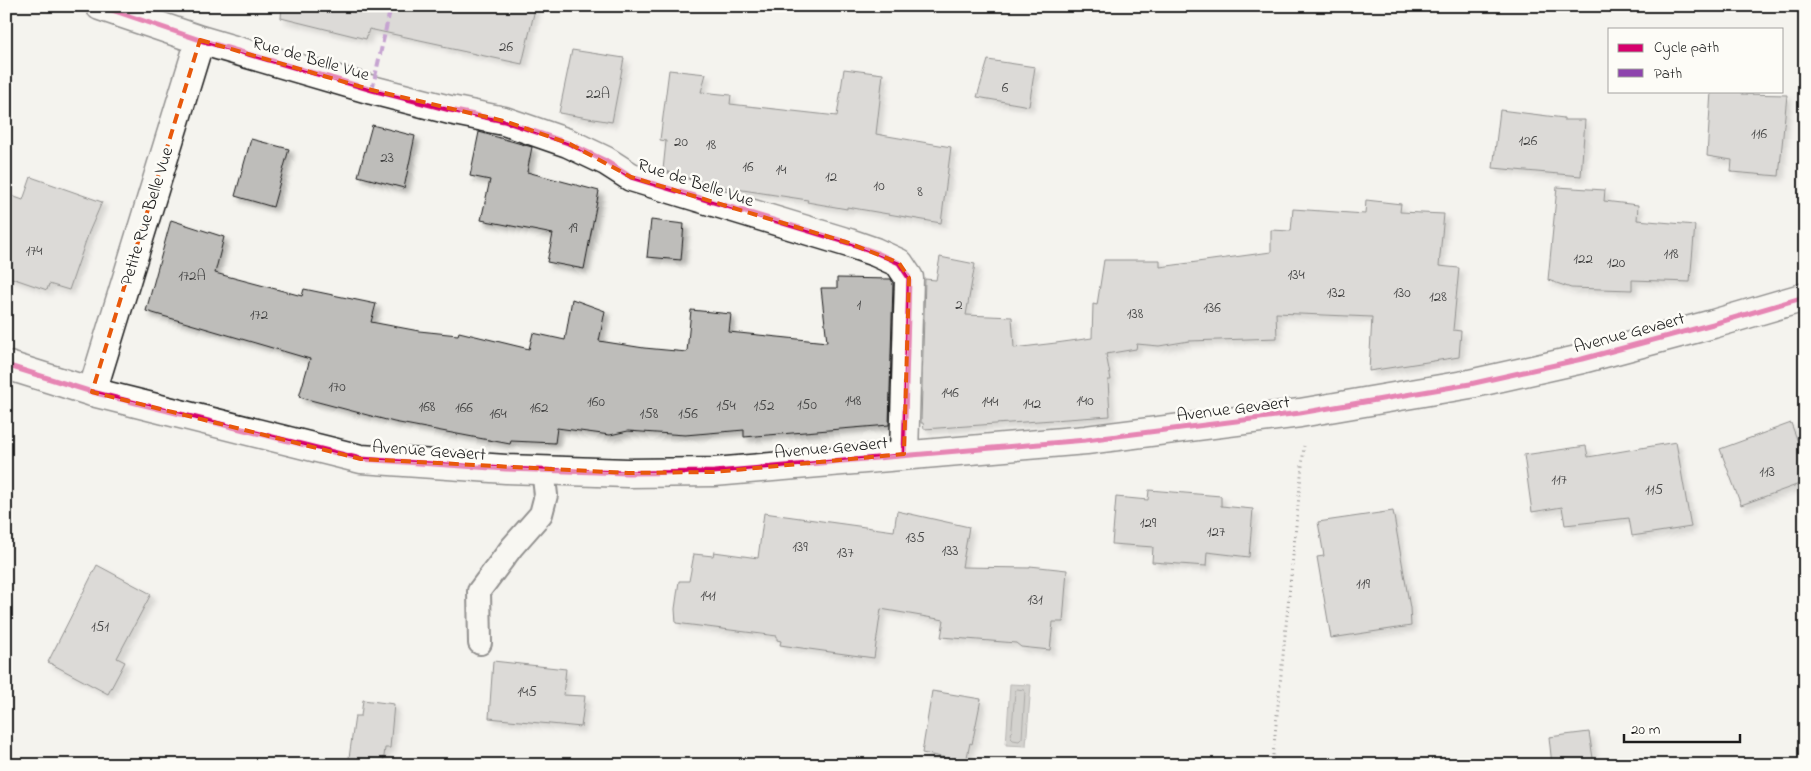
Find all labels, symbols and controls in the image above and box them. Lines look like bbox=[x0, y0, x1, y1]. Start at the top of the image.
legend bbox=[1608, 28, 1784, 92]
street label: Rue de Belle Vue bbox=[249, 31, 373, 89]
house number: 26 bbox=[499, 36, 513, 58]
text: Cycle path bbox=[1654, 37, 1719, 60]
text: Path bbox=[1654, 63, 1682, 85]
house number: 6 bbox=[1002, 77, 1009, 99]
house number: 22A bbox=[586, 83, 610, 105]
house number: 116 bbox=[1751, 123, 1767, 145]
house number: 126 bbox=[1519, 130, 1538, 152]
house number: 20 bbox=[674, 131, 688, 153]
house number: 18 bbox=[706, 134, 717, 156]
street label: Petite Rue Belle Vue bbox=[114, 143, 182, 289]
house number: 23 bbox=[380, 147, 394, 169]
street label: Rue de Belle Vue bbox=[634, 153, 758, 215]
house number: 16 bbox=[742, 156, 754, 178]
house number: 14 bbox=[776, 159, 786, 181]
house number: 12 bbox=[825, 166, 838, 188]
house number: 10 bbox=[873, 175, 885, 197]
house number: 8 bbox=[917, 181, 923, 203]
house number: 19 bbox=[568, 217, 578, 239]
house number: 174 bbox=[25, 240, 43, 262]
house number: 118 bbox=[1663, 243, 1679, 265]
house number: 122 bbox=[1573, 248, 1593, 270]
house number: 120 bbox=[1607, 252, 1626, 274]
house number: 134 bbox=[1287, 264, 1305, 286]
house number: 172A bbox=[178, 265, 206, 287]
house number: 132 bbox=[1327, 282, 1346, 304]
house number: 130 bbox=[1393, 282, 1411, 304]
house number: 128 bbox=[1429, 286, 1447, 308]
house number: 1 bbox=[857, 294, 862, 316]
house number: 2 bbox=[955, 294, 963, 316]
house number: 136 bbox=[1203, 297, 1221, 319]
house number: 138 bbox=[1127, 303, 1144, 325]
house number: 172 bbox=[250, 304, 269, 326]
street label: Avenue Gevaert bbox=[1571, 307, 1688, 361]
house number: 170 bbox=[328, 376, 346, 398]
house number: 146 bbox=[941, 382, 959, 404]
house number: 148 bbox=[845, 390, 862, 412]
house number: 140 bbox=[1076, 390, 1094, 412]
street label: Avenue Gevaert bbox=[1175, 390, 1291, 430]
house number: 160 bbox=[587, 391, 605, 413]
house number: 144 bbox=[981, 391, 999, 413]
house number: 142 bbox=[1023, 393, 1042, 415]
house number: 150 bbox=[797, 394, 817, 416]
house number: 154 bbox=[716, 395, 736, 417]
house number: 152 bbox=[754, 395, 775, 417]
house number: 168 bbox=[419, 396, 436, 418]
house number: 166 bbox=[455, 397, 473, 419]
house number: 162 bbox=[530, 397, 549, 419]
house number: 164 bbox=[489, 403, 507, 425]
house number: 158 bbox=[640, 403, 659, 425]
house number: 156 bbox=[678, 403, 698, 425]
street label: Avenue Gevaert bbox=[773, 431, 889, 467]
street label: Avenue Gevaert bbox=[371, 435, 487, 469]
house number: 113 bbox=[1759, 461, 1775, 483]
house number: 117 bbox=[1551, 469, 1567, 491]
house number: 115 bbox=[1645, 479, 1663, 501]
house number: 129 bbox=[1140, 512, 1157, 534]
house number: 127 bbox=[1207, 521, 1225, 543]
house number: 135 bbox=[905, 527, 925, 549]
house number: 139 bbox=[792, 536, 808, 558]
house number: 133 bbox=[941, 540, 959, 562]
house number: 137 bbox=[836, 542, 854, 564]
house number: 119 bbox=[1356, 573, 1371, 595]
house number: 141 bbox=[700, 585, 716, 607]
house number: 131 bbox=[1027, 589, 1043, 611]
house number: 151 bbox=[91, 616, 109, 638]
house number: 145 bbox=[517, 681, 537, 703]
scale bar bbox=[1624, 711, 1740, 743]
text: 20 m bbox=[1631, 719, 1661, 741]

